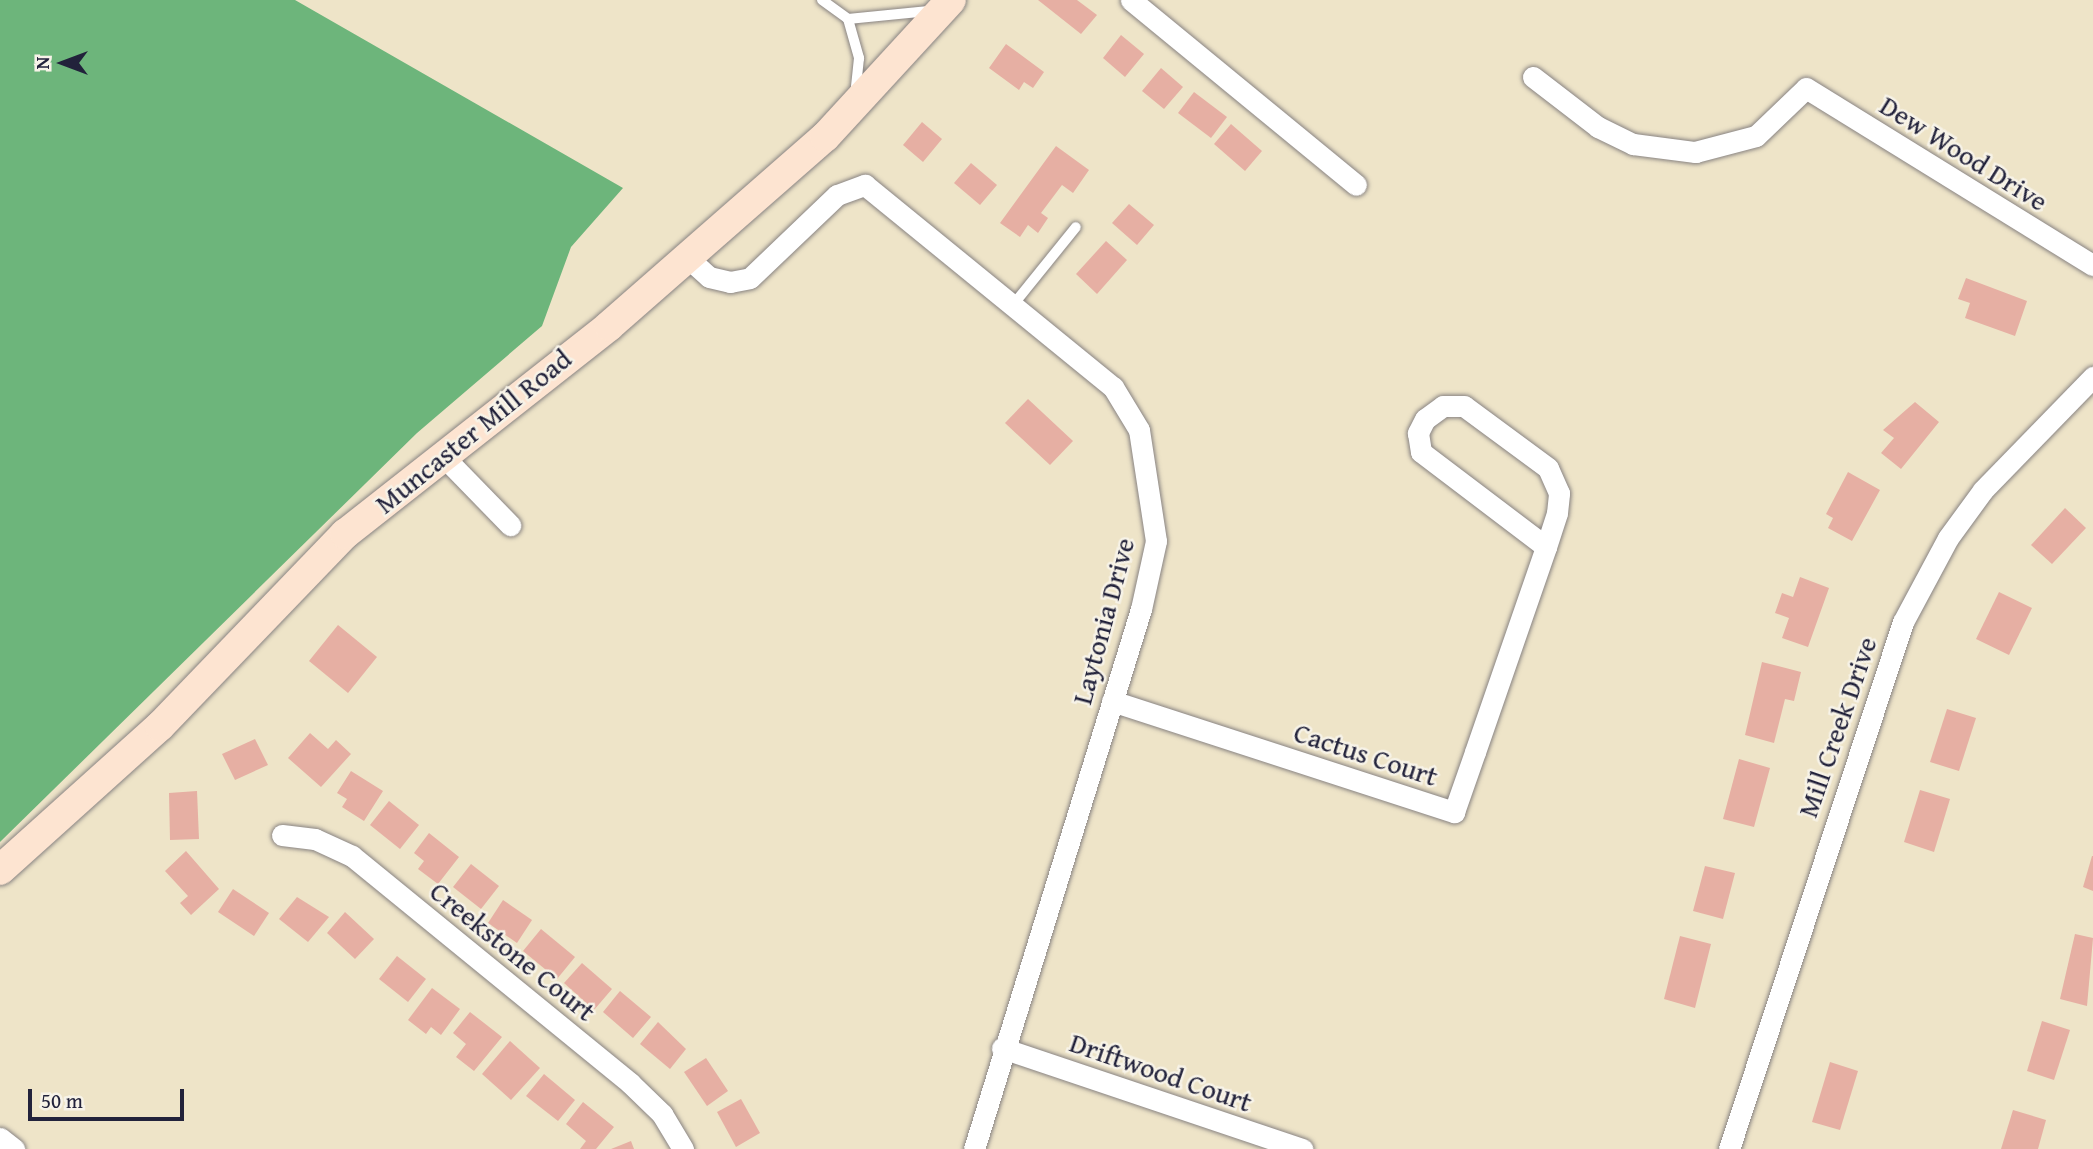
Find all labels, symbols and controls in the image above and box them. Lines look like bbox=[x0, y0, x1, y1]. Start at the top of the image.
north arrow bbox=[28, 28, 98, 98]
text: N bbox=[28, 57, 56, 69]
street label: Dew Wood Drive bbox=[1874, 88, 2054, 218]
street label: Muncaster Mill Road bbox=[368, 342, 578, 520]
street label: Laytonia Drive bbox=[1065, 534, 1141, 708]
street label: Mill Creek Drive bbox=[1790, 632, 1884, 822]
street label: Cactus Court bbox=[1290, 715, 1442, 793]
street label: Creekstone Court bbox=[423, 874, 603, 1028]
street label: Driftwood Court bbox=[1065, 1025, 1257, 1119]
scale bar bbox=[32, 1076, 187, 1120]
text: 50 m bbox=[41, 1085, 83, 1116]

